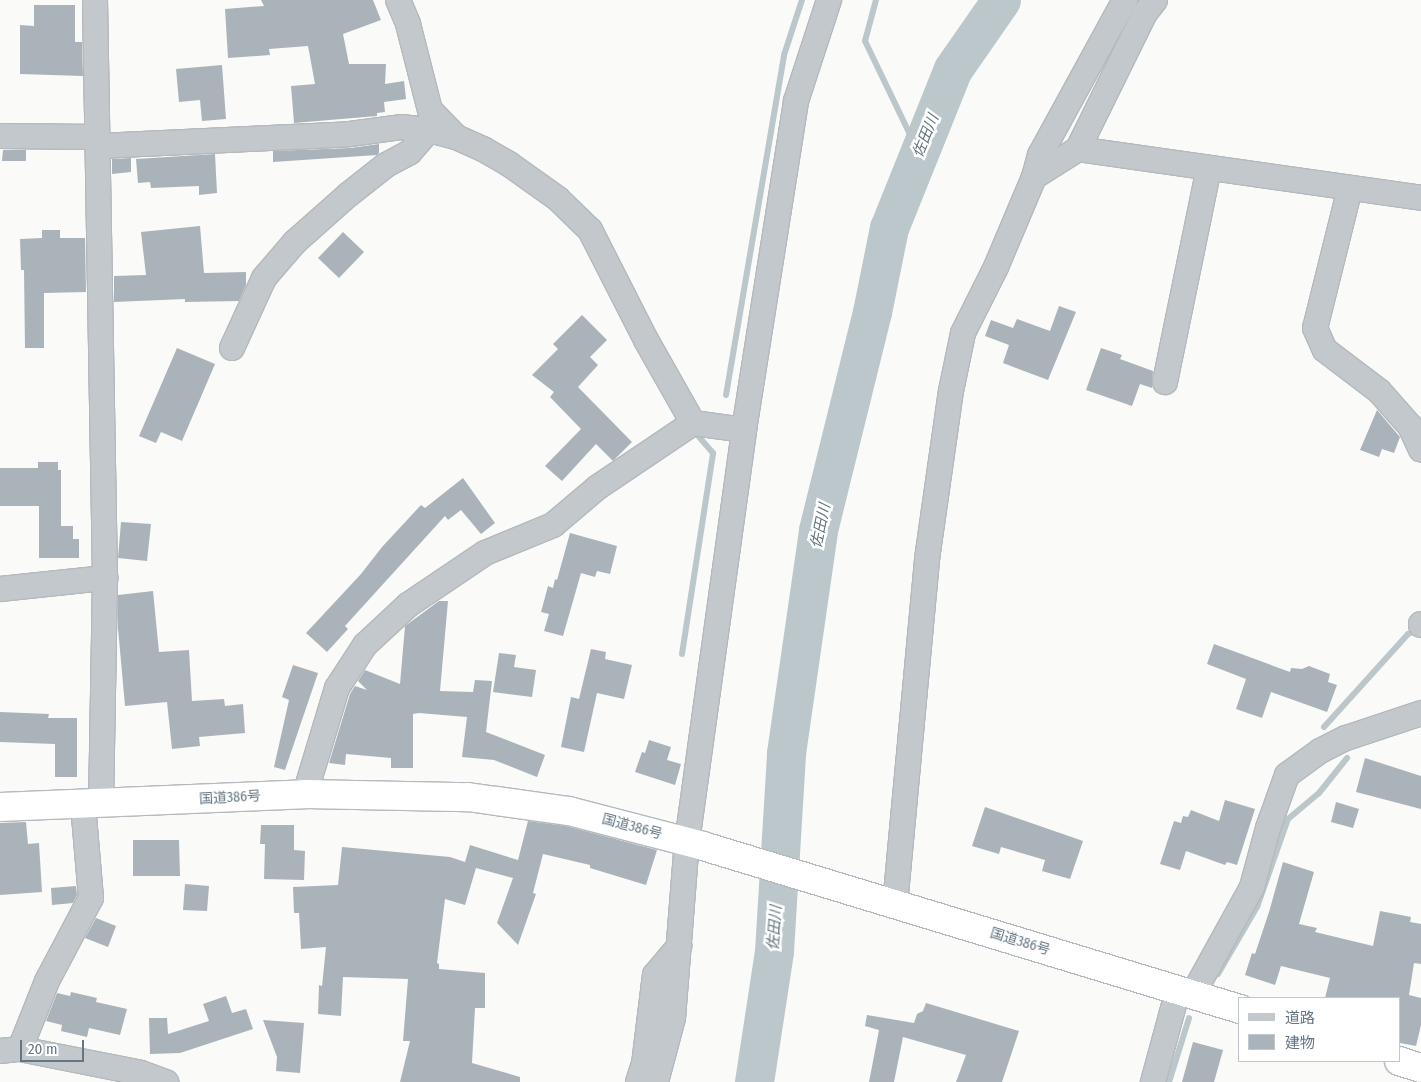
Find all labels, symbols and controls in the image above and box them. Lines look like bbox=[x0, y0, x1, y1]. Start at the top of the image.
water label: 佐田川 bbox=[909, 112, 943, 160]
water label: 佐田川 bbox=[808, 502, 834, 550]
street label: 国道386号 bbox=[198, 788, 262, 808]
street label: 国道386号 bbox=[600, 811, 664, 843]
water label: 佐田川 bbox=[764, 905, 786, 951]
street label: 国道386号 bbox=[988, 925, 1052, 959]
legend bbox=[1238, 997, 1401, 1062]
text: 道路 bbox=[1285, 1009, 1315, 1027]
scale bar bbox=[22, 1030, 86, 1062]
text: 建物 bbox=[1285, 1034, 1315, 1052]
text: 20 m bbox=[28, 1040, 58, 1058]

